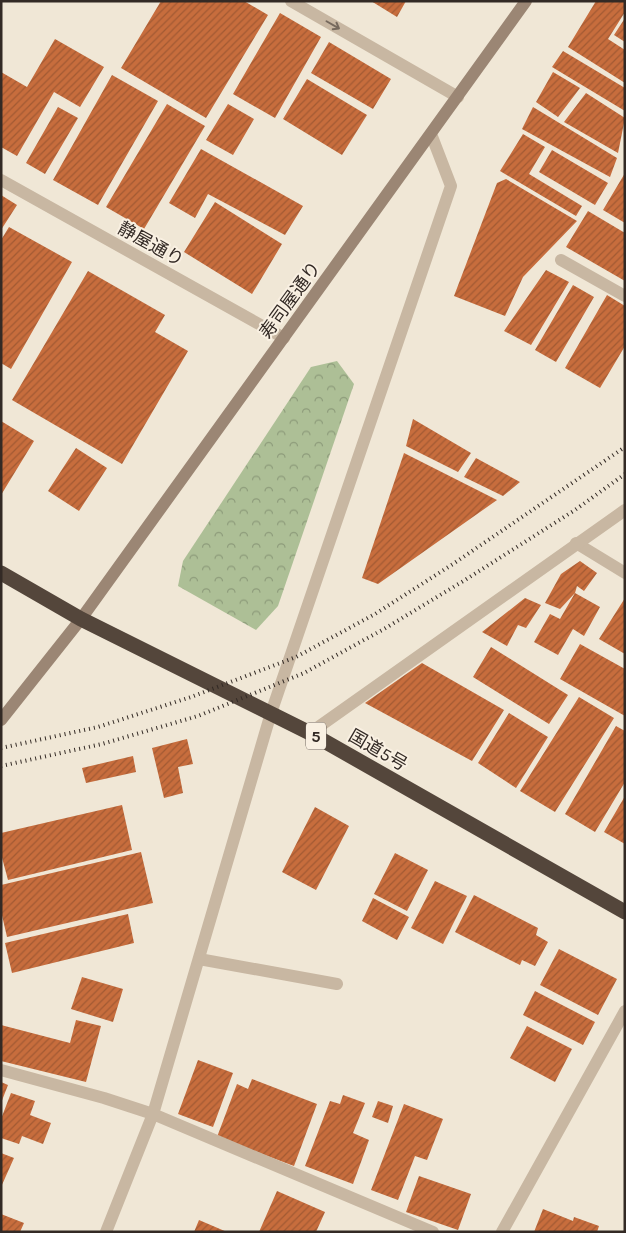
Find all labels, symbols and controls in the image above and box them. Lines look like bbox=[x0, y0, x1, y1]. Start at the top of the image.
one-way arrow bbox=[326, 21, 340, 31]
street label: 静屋通り bbox=[114, 217, 188, 271]
street label: 寿司屋通り bbox=[255, 257, 325, 343]
road number: 5 bbox=[306, 722, 326, 749]
street label: 国道5号 bbox=[345, 724, 411, 776]

